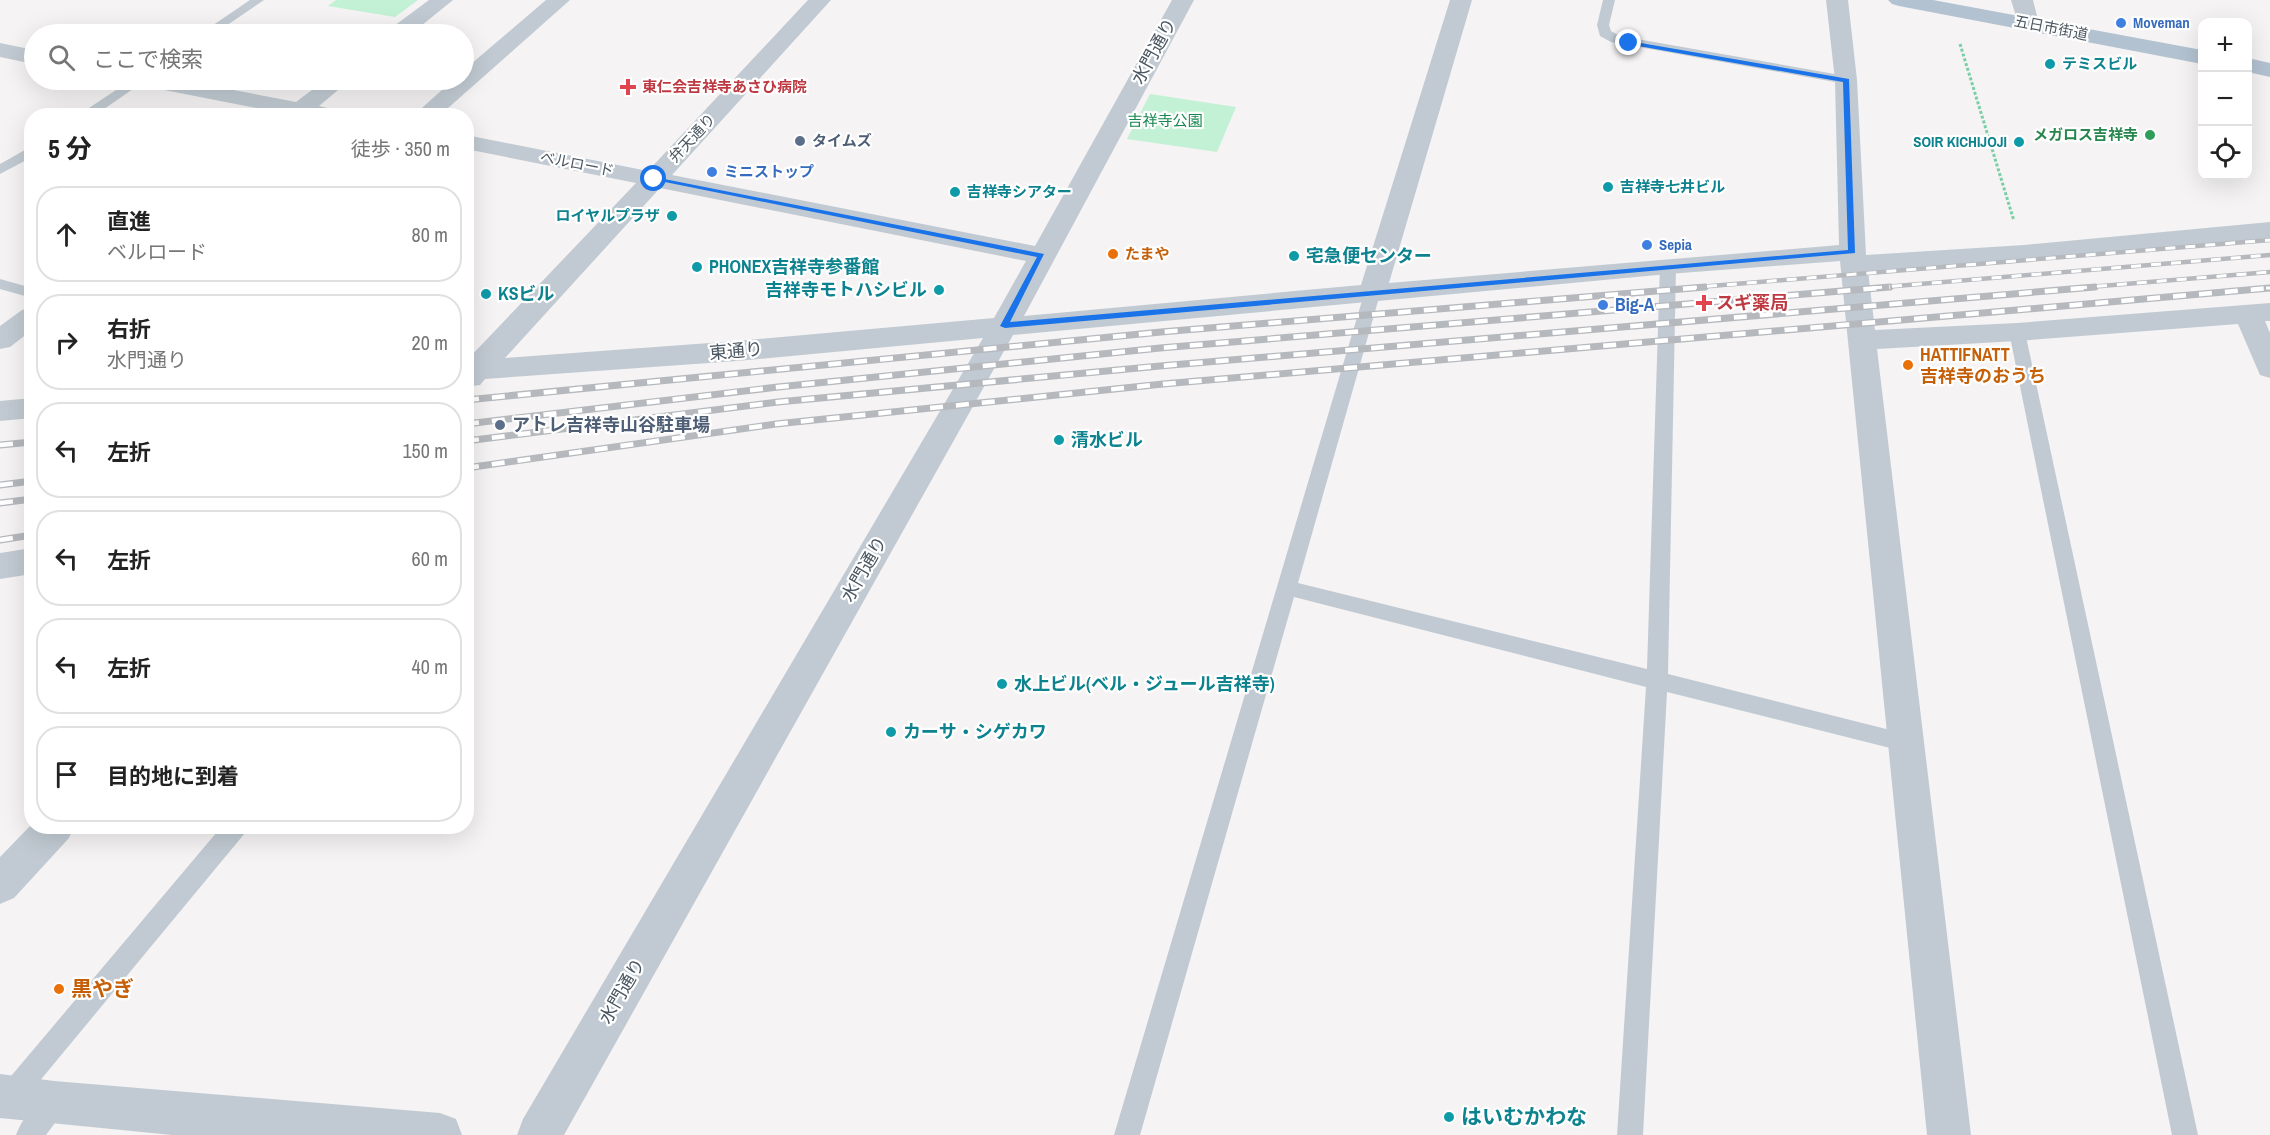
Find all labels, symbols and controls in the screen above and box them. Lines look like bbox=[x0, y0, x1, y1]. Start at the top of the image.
street label: 五日市街道 bbox=[2012, 10, 2090, 45]
place label: Moveman bbox=[2133, 12, 2190, 33]
street label: 水門通り bbox=[1125, 13, 1182, 88]
marker: Moveman bbox=[2114, 16, 2128, 30]
map controls bbox=[2198, 18, 2252, 180]
button: + bbox=[2198, 18, 2252, 72]
search box bbox=[24, 24, 474, 90]
route end bbox=[1615, 29, 1641, 55]
icon: search bbox=[45, 41, 78, 74]
text: ここで検索 bbox=[93, 44, 203, 74]
place label: テミスビル bbox=[2062, 53, 2137, 74]
marker: テミスビル bbox=[2043, 57, 2057, 71]
button: − bbox=[2198, 72, 2252, 126]
place label: 東仁会吉祥寺あさひ病院 bbox=[642, 76, 807, 97]
marker: 東仁会吉祥寺あさひ病院 bbox=[619, 78, 637, 96]
street label: 弁天通り bbox=[663, 109, 720, 167]
park label: 吉祥寺公園 bbox=[1127, 110, 1203, 131]
place label: メガロス吉祥寺 bbox=[2033, 124, 2138, 145]
button: locate bbox=[2198, 126, 2252, 180]
marker: メガロス吉祥寺 bbox=[2143, 128, 2157, 142]
place label: タイムズ bbox=[812, 130, 872, 151]
text: 5 分 bbox=[48, 131, 92, 166]
place label: SOIR KICHIJOJI bbox=[1913, 131, 2007, 152]
marker: タイムズ bbox=[793, 134, 807, 148]
text: 徒歩 · 350 m bbox=[351, 135, 450, 162]
marker: SOIR KICHIJOJI bbox=[2012, 135, 2026, 149]
street label: ベルロード bbox=[538, 146, 616, 181]
place label: ミニストップ bbox=[724, 161, 814, 182]
route start bbox=[640, 165, 666, 191]
marker: ミニストップ bbox=[705, 165, 719, 179]
place label: 吉祥寺七井ビル bbox=[1620, 176, 1725, 197]
marker: 吉祥寺七井ビル bbox=[1601, 180, 1615, 194]
place label: 吉祥寺シアター bbox=[967, 181, 1072, 202]
marker: 吉祥寺シアター bbox=[948, 185, 962, 199]
place label: ロイヤルプラザ bbox=[555, 205, 660, 226]
text: 直進 bbox=[107, 206, 151, 236]
marker: ロイヤルプラザ bbox=[665, 209, 679, 223]
icon: ahead bbox=[50, 218, 83, 251]
text: 80 m bbox=[412, 221, 448, 248]
place label: Sepia bbox=[1659, 234, 1692, 255]
text: ベルロード bbox=[107, 238, 207, 265]
marker: Sepia bbox=[1640, 238, 1654, 252]
place label: たまや bbox=[1125, 243, 1170, 264]
place label: 宅急便センター bbox=[1306, 243, 1432, 268]
marker: たまや bbox=[1106, 247, 1120, 261]
marker: 宅急便センター bbox=[1287, 249, 1301, 263]
place label: PHONEX吉祥寺参番館 bbox=[709, 254, 879, 279]
marker: PHONEX吉祥寺参番館 bbox=[690, 260, 704, 274]
place label: 吉祥寺モトハシビル bbox=[765, 277, 927, 302]
place label: KSビル bbox=[498, 281, 555, 306]
marker: 吉祥寺モトハシビル bbox=[932, 283, 946, 297]
marker: KSビル bbox=[479, 287, 493, 301]
place label: スギ薬局 bbox=[1716, 290, 1788, 315]
place label: Big-A bbox=[1615, 292, 1655, 317]
marker: スギ薬局 bbox=[1697, 296, 1711, 310]
marker: Big-A bbox=[1596, 298, 1610, 312]
text: 右折 bbox=[107, 314, 151, 344]
icon: right bbox=[50, 326, 83, 359]
text: 20 m bbox=[412, 329, 448, 356]
street label: 東通り bbox=[708, 336, 764, 365]
place label: HATTIFNATT 吉祥寺のおうち bbox=[1920, 342, 2046, 388]
text: 水門通り bbox=[107, 346, 187, 373]
marker: HATTIFNATT 吉祥寺のおうち bbox=[1901, 358, 1915, 372]
place label: アトレ吉祥寺山谷駐車場 bbox=[512, 412, 710, 437]
marker: アトレ吉祥寺山谷駐車場 bbox=[493, 418, 507, 432]
place label: 清水ビル bbox=[1071, 427, 1143, 452]
marker: 清水ビル bbox=[1052, 433, 1066, 447]
icon: left bbox=[50, 434, 83, 467]
text: 左折 bbox=[107, 437, 151, 467]
text: 150 m bbox=[402, 437, 448, 464]
street label: 水門通り bbox=[835, 531, 892, 606]
icon: left bbox=[50, 542, 83, 575]
text: 左折 bbox=[107, 545, 151, 575]
text: 60 m bbox=[412, 545, 448, 572]
icon: left bbox=[50, 650, 83, 683]
text: 左折 bbox=[107, 653, 151, 683]
text: 40 m bbox=[412, 653, 448, 680]
place label: 水上ビル(ベル・ジュール吉祥寺) bbox=[1014, 671, 1275, 696]
marker: 水上ビル(ベル・ジュール吉祥寺) bbox=[995, 677, 1009, 691]
place label: カーサ・シゲカワ bbox=[903, 719, 1047, 744]
marker: カーサ・シゲカワ bbox=[884, 725, 898, 739]
icon: arrive bbox=[50, 758, 83, 791]
text: 目的地に到着 bbox=[107, 761, 239, 791]
street label: 水門通り bbox=[593, 953, 650, 1028]
place label: 黒やぎ bbox=[71, 974, 134, 1003]
marker: 黒やぎ bbox=[52, 982, 66, 996]
place label: はいむかわな bbox=[1461, 1102, 1587, 1131]
marker: はいむかわな bbox=[1442, 1110, 1456, 1124]

